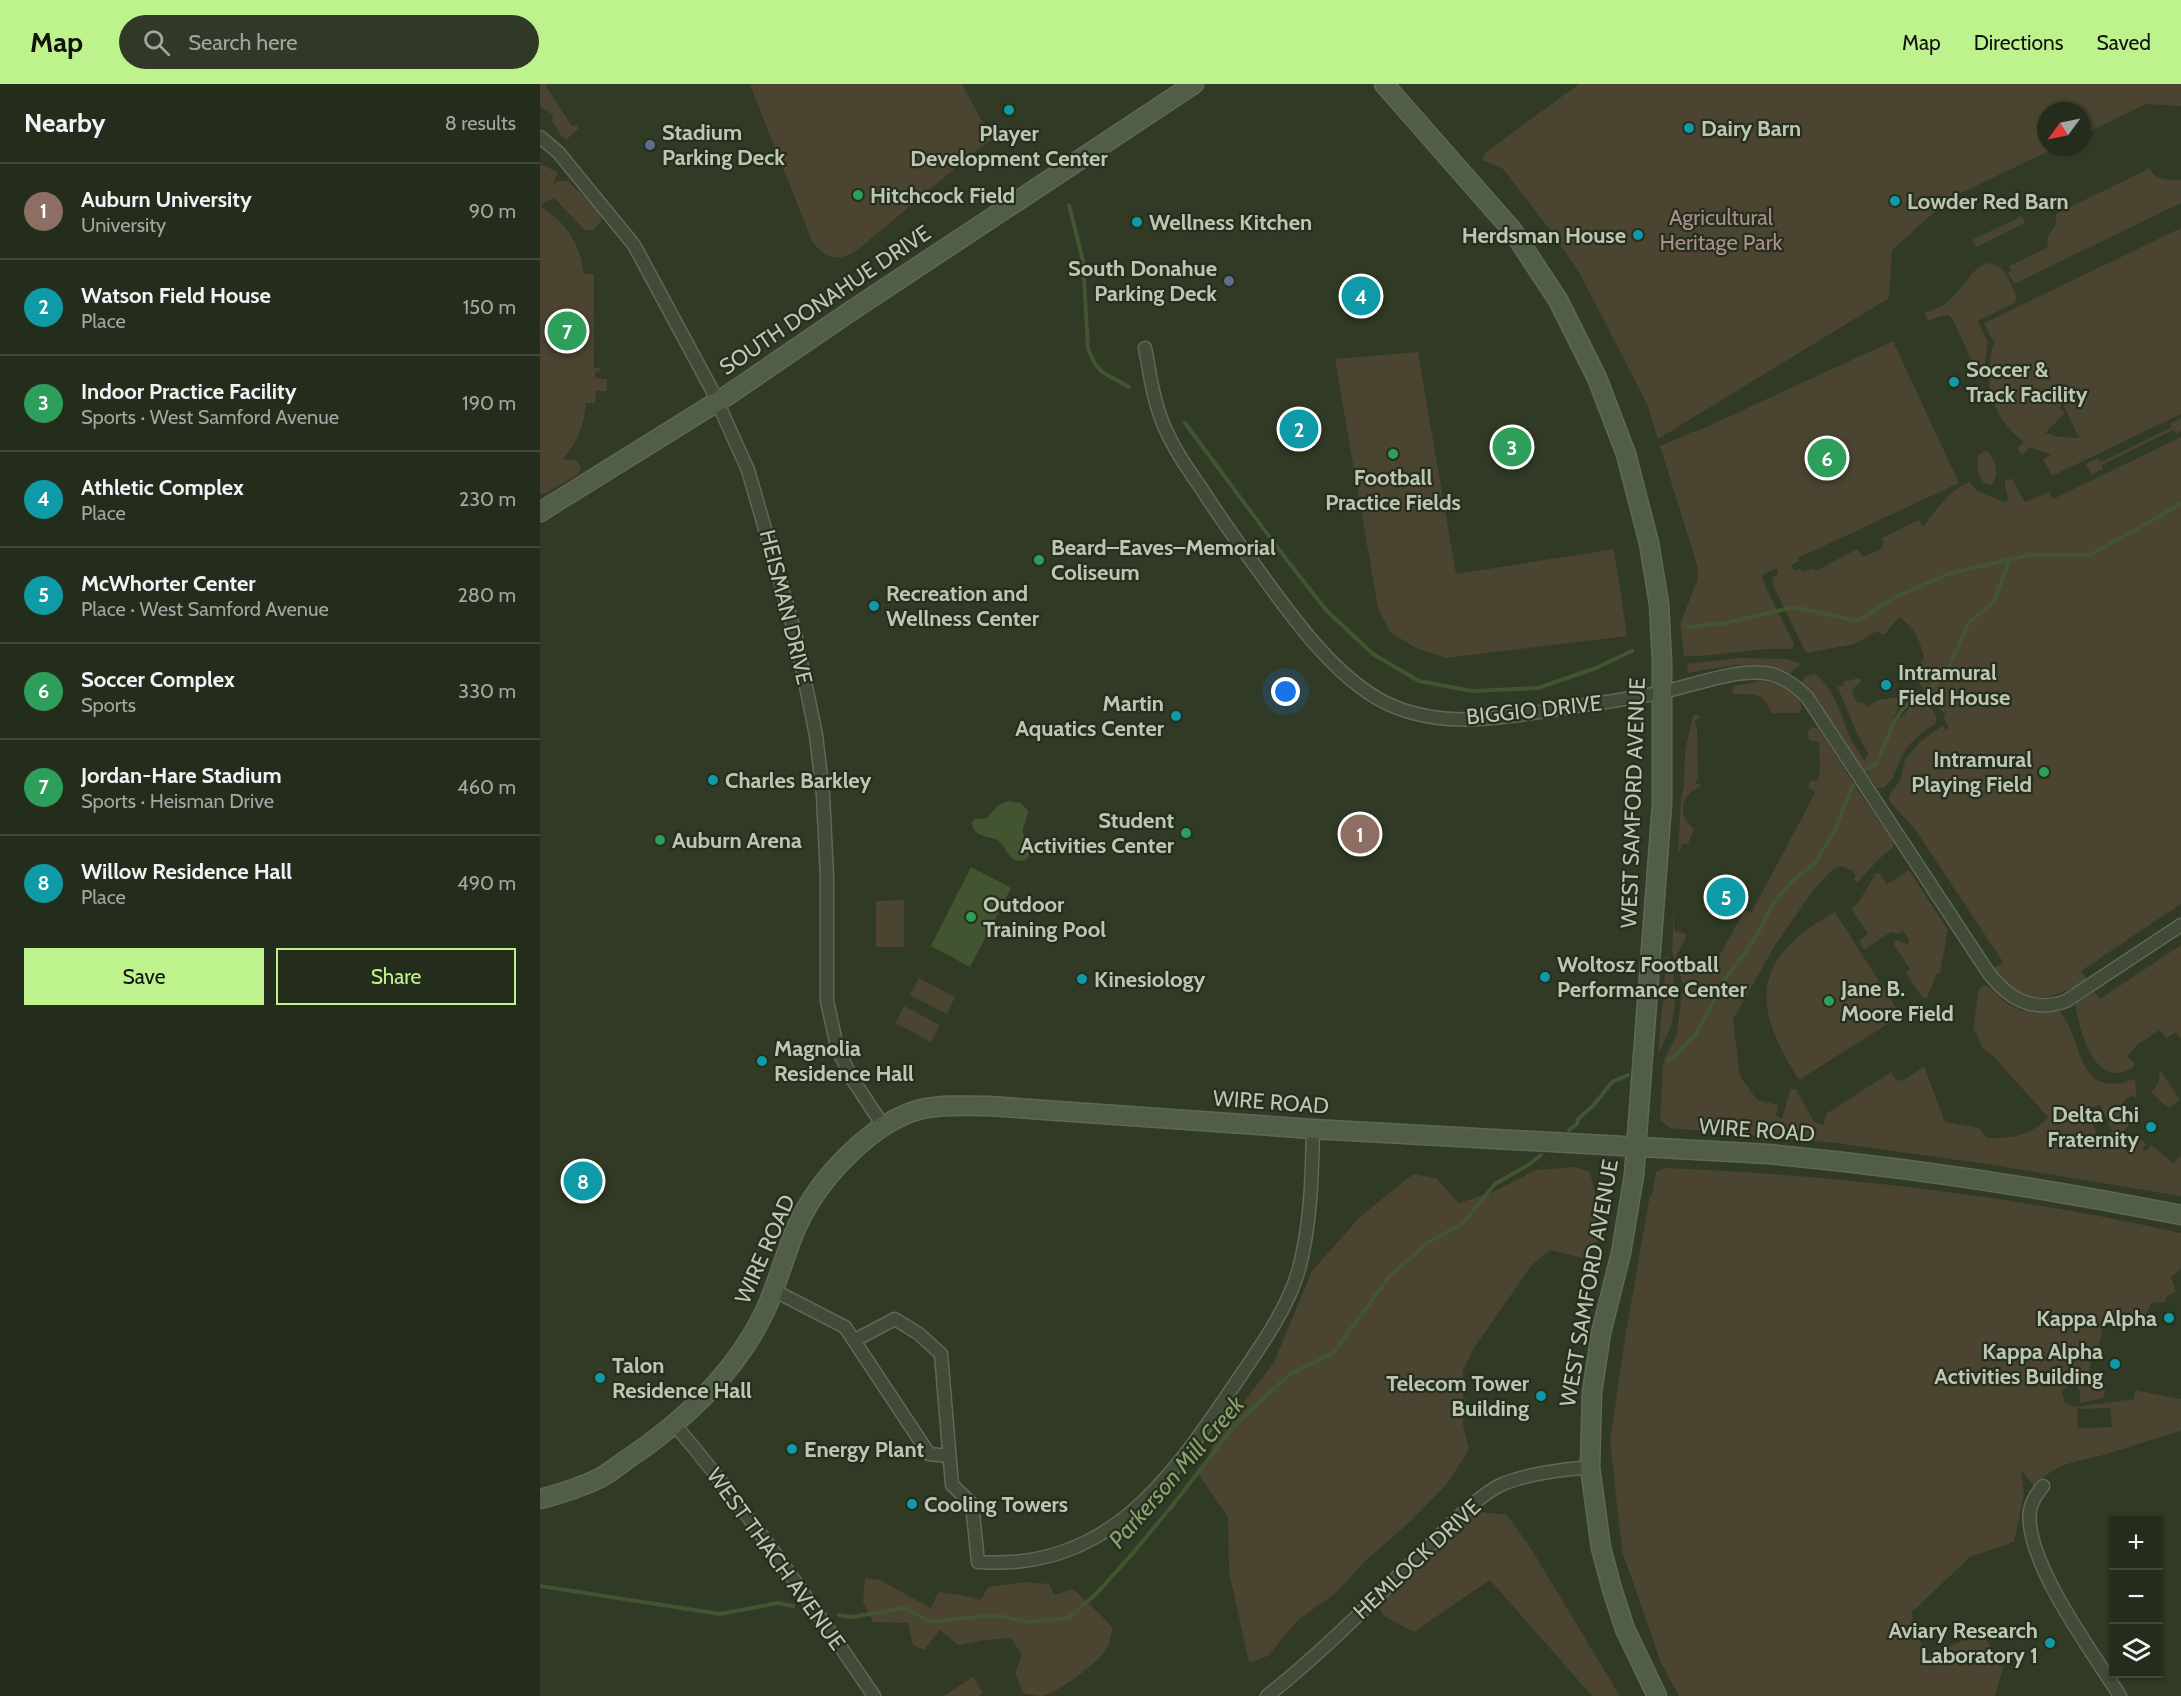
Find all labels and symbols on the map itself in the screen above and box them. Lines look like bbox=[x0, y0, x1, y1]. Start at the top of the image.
north arrow bbox=[2037, 102, 2091, 156]
marker: Player Development Center bbox=[1002, 103, 1016, 117]
place label: Dairy Barn bbox=[1701, 115, 1801, 142]
place label: Stadium Parking Deck bbox=[662, 119, 785, 171]
place label: Player Development Center bbox=[910, 120, 1108, 172]
marker: Dairy Barn bbox=[1682, 121, 1696, 135]
marker: Stadium Parking Deck bbox=[643, 138, 657, 152]
place label: Hitchcock Field bbox=[870, 182, 1015, 209]
marker: Hitchcock Field bbox=[851, 188, 865, 202]
place label: Lowder Red Barn bbox=[1907, 188, 2069, 215]
marker: Lowder Red Barn bbox=[1888, 194, 1902, 208]
park label: Agricultural Heritage Park bbox=[1660, 204, 1783, 256]
place label: Wellness Kitchen bbox=[1149, 209, 1312, 236]
marker: Wellness Kitchen bbox=[1130, 215, 1144, 229]
street label: SOUTH DONAHUE DRIVE bbox=[714, 219, 936, 381]
place label: Herdsman House bbox=[1462, 222, 1626, 249]
marker: Herdsman House bbox=[1631, 228, 1645, 242]
place label: South Donahue Parking Deck bbox=[1068, 255, 1217, 307]
marker: South Donahue Parking Deck bbox=[1222, 274, 1236, 288]
pin: 4 bbox=[1342, 274, 1380, 318]
pin: 7 bbox=[548, 308, 586, 354]
place label: Soccer & Track Facility bbox=[1966, 356, 2088, 408]
marker: Soccer & Track Facility bbox=[1947, 375, 1961, 389]
pin: 2 bbox=[1280, 406, 1318, 452]
pin: 3 bbox=[1492, 424, 1532, 470]
pin: 6 bbox=[1808, 436, 1846, 481]
marker: Football Practice Fields bbox=[1386, 447, 1400, 461]
place label: Football Practice Fields bbox=[1325, 464, 1461, 516]
street label: HEISMAN DRIVE bbox=[754, 527, 818, 687]
place label: Beard–Eaves–Memorial Coliseum bbox=[1051, 534, 1276, 586]
marker: Beard–Eaves–Memorial Coliseum bbox=[1032, 553, 1046, 567]
place label: Recreation and Wellness Center bbox=[886, 580, 1040, 632]
marker: Recreation and Wellness Center bbox=[867, 599, 881, 613]
place label: Intramural Field House bbox=[1898, 659, 2010, 711]
your location bbox=[1271, 677, 1300, 706]
street label: WEST SAMFORD AVENUE bbox=[1615, 677, 1651, 929]
marker: Intramural Field House bbox=[1879, 678, 1893, 692]
street label: BIGGIO DRIVE bbox=[1465, 689, 1603, 731]
place label: Martin Aquatics Center bbox=[1015, 690, 1165, 742]
marker: Martin Aquatics Center bbox=[1169, 709, 1183, 723]
place label: Intramural Playing Field bbox=[1911, 746, 2032, 798]
marker: Intramural Playing Field bbox=[2037, 765, 2051, 779]
place label: Charles Barkley bbox=[725, 767, 872, 794]
marker: Charles Barkley bbox=[706, 773, 720, 787]
place label: Student Activities Center bbox=[1020, 807, 1175, 859]
pin: 1 bbox=[1340, 812, 1380, 856]
marker: Student Activities Center bbox=[1179, 826, 1193, 840]
place label: Auburn Arena bbox=[672, 827, 802, 854]
marker: Auburn Arena bbox=[653, 833, 667, 847]
pin: 5 bbox=[1706, 874, 1746, 920]
place label: Outdoor Training Pool bbox=[983, 891, 1106, 943]
marker: Outdoor Training Pool bbox=[964, 910, 978, 924]
place label: Woltosz Football Performance Center bbox=[1557, 951, 1747, 1003]
place label: Kinesiology bbox=[1094, 966, 1206, 993]
marker: Woltosz Football Performance Center bbox=[1538, 970, 1552, 984]
marker: Kinesiology bbox=[1075, 972, 1089, 986]
place label: Jane B. Moore Field bbox=[1840, 975, 1954, 1027]
marker: Jane B. Moore Field bbox=[1822, 994, 1836, 1008]
place label: Magnolia Residence Hall bbox=[774, 1035, 914, 1087]
marker: Magnolia Residence Hall bbox=[755, 1054, 769, 1068]
street label: WIRE ROAD bbox=[1212, 1084, 1330, 1120]
place label: Delta Chi Fraternity bbox=[2047, 1101, 2139, 1153]
street label: WIRE ROAD bbox=[1698, 1112, 1816, 1148]
marker: Delta Chi Fraternity bbox=[2144, 1120, 2158, 1134]
street label: WEST SAMFORD AVENUE bbox=[1554, 1157, 1624, 1409]
pin: 8 bbox=[564, 1158, 603, 1204]
street label: WIRE ROAD bbox=[729, 1190, 801, 1308]
place label: Kappa Alpha bbox=[2036, 1305, 2157, 1332]
marker: Kappa Alpha bbox=[2162, 1311, 2176, 1325]
place label: Kappa Alpha Activities Building bbox=[1934, 1338, 2103, 1390]
place label: Talon Residence Hall bbox=[612, 1352, 752, 1404]
marker: Kappa Alpha Activities Building bbox=[2108, 1357, 2122, 1371]
place label: Telecom Tower Building bbox=[1386, 1370, 1530, 1422]
marker: Talon Residence Hall bbox=[593, 1371, 607, 1385]
water label: Parkerson Mill Creek bbox=[1102, 1389, 1250, 1554]
marker: Telecom Tower Building bbox=[1534, 1389, 1548, 1403]
place label: Energy Plant bbox=[804, 1436, 925, 1463]
marker: Energy Plant bbox=[785, 1442, 799, 1456]
street label: WEST THACH AVENUE bbox=[701, 1463, 851, 1655]
place label: Cooling Towers bbox=[924, 1491, 1068, 1518]
street label: HEMLOCK DRIVE bbox=[1348, 1493, 1486, 1625]
marker: Cooling Towers bbox=[905, 1497, 919, 1511]
place label: Aviary Research Laboratory 1 bbox=[1888, 1617, 2038, 1669]
marker: Aviary Research Laboratory 1 bbox=[2043, 1636, 2057, 1650]

